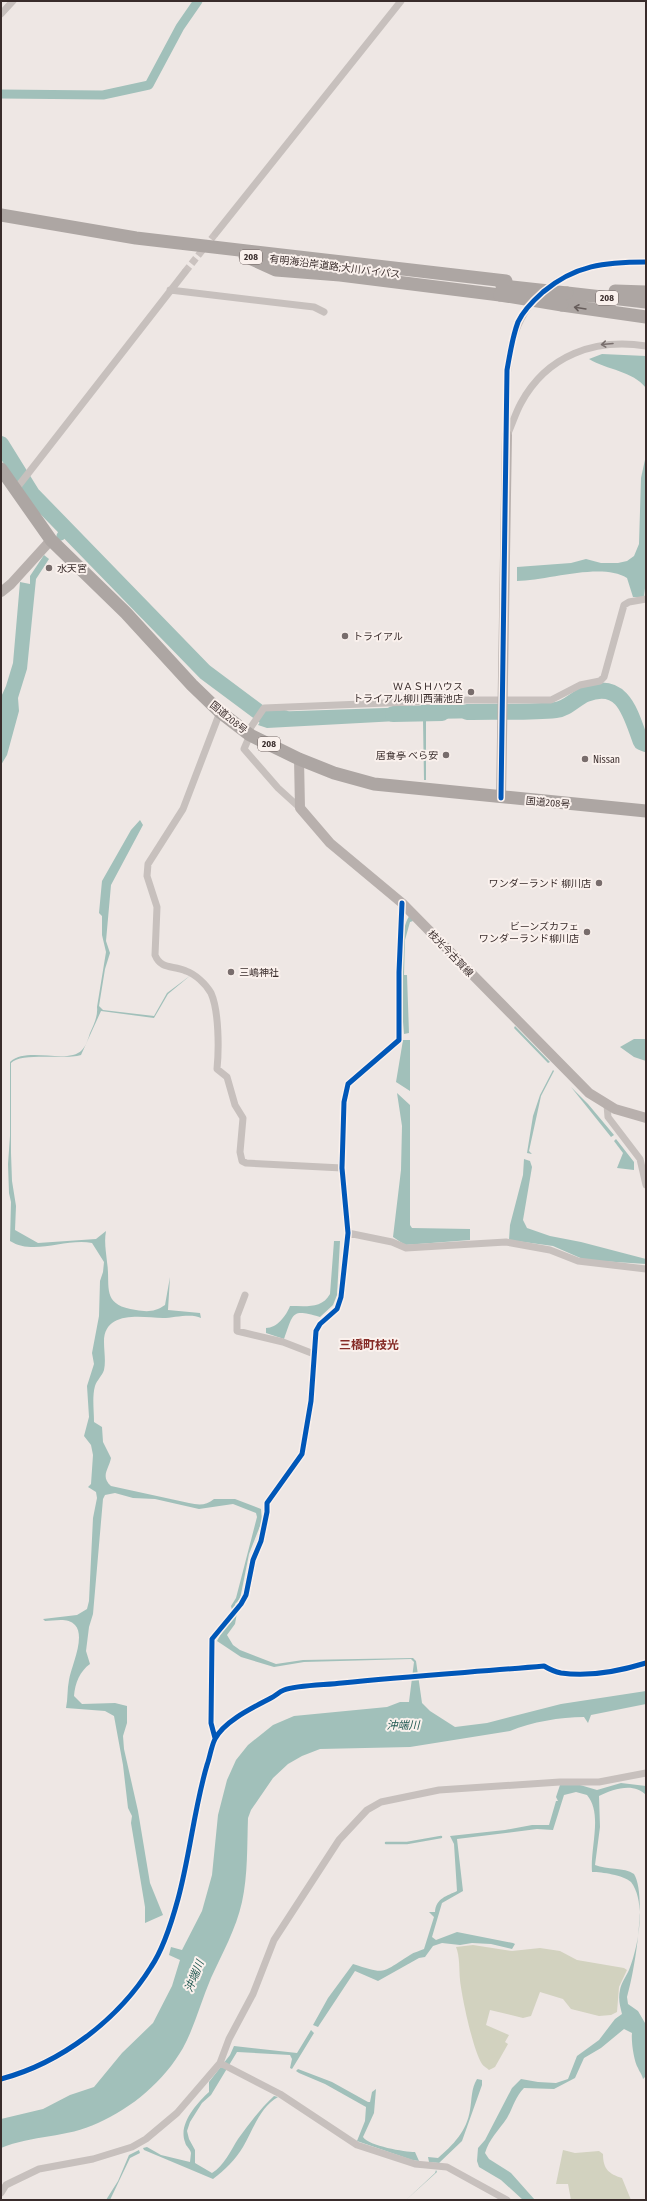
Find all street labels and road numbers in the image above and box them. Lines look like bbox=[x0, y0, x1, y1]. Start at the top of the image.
road number: 208 bbox=[240, 250, 262, 264]
street label: 有明海沿岸道路;大川バイパス bbox=[269, 253, 401, 281]
road number: 208 bbox=[596, 291, 618, 305]
street label: 国道208号 bbox=[207, 699, 249, 736]
road number: 208 bbox=[258, 737, 280, 751]
street label: 国道208号 bbox=[525, 795, 571, 811]
street label: 枝光今古賀線 bbox=[425, 928, 475, 979]

